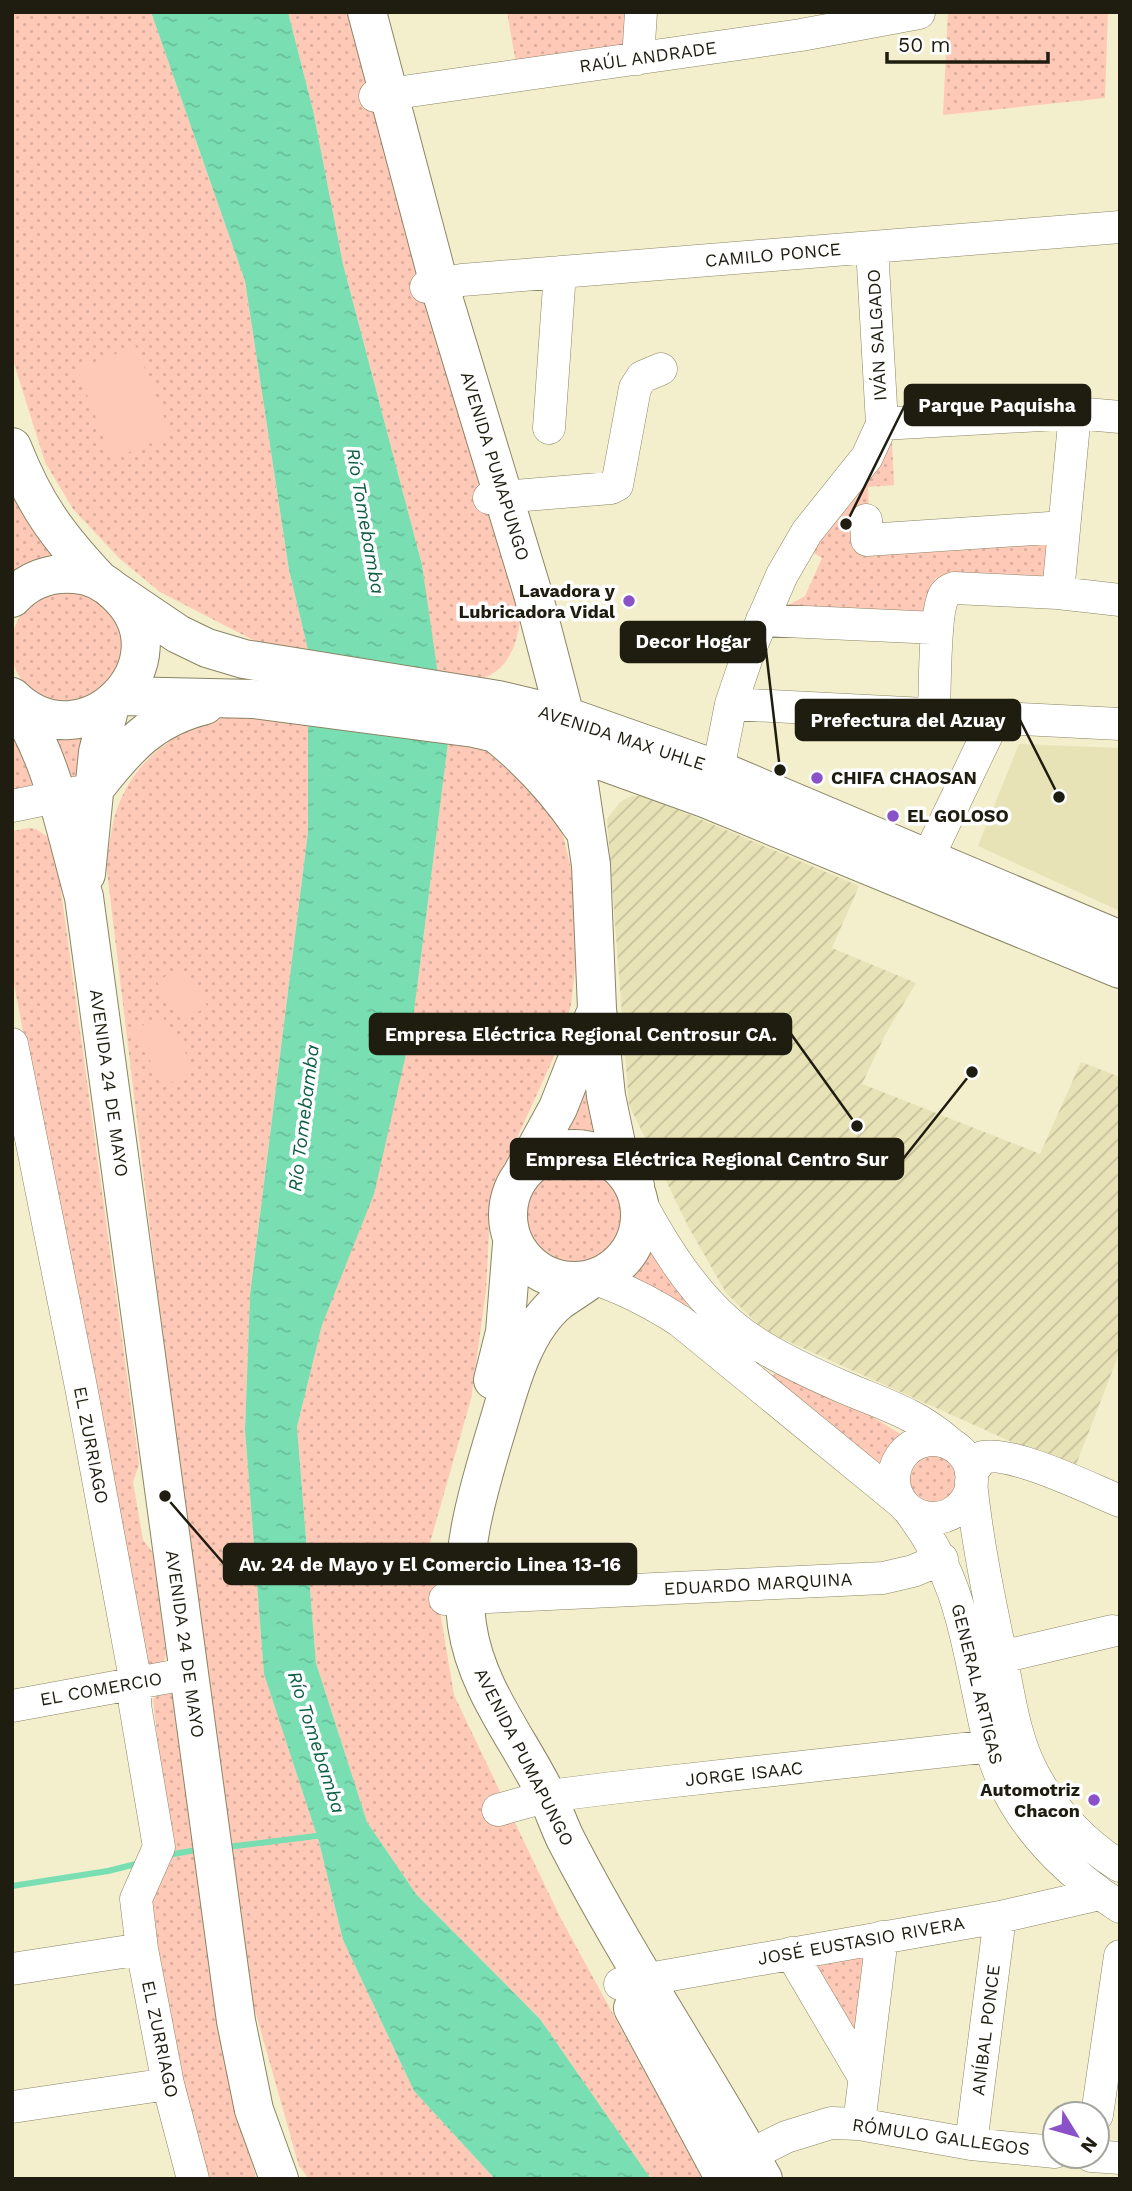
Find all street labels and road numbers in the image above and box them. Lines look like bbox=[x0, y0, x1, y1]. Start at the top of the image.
street label: RAÚL ANDRADE bbox=[578, 36, 718, 77]
street label: CAMILO PONCE bbox=[704, 238, 842, 271]
street label: IVÁN SALGADO bbox=[863, 269, 890, 402]
street label: AVENIDA PUMAPUNGO bbox=[457, 369, 534, 563]
street label: AVENIDA MAX UHLE bbox=[536, 701, 708, 774]
street label: AVENIDA 24 DE MAYO bbox=[86, 988, 133, 1178]
street label: EL ZURRIAGO bbox=[70, 1384, 113, 1505]
street label: AVENIDA 24 DE MAYO bbox=[162, 1549, 209, 1739]
street label: EDUARDO MARQUINA bbox=[663, 1568, 853, 1599]
street label: GENERAL ARTIGAS bbox=[947, 1601, 1008, 1766]
street label: AVENIDA PUMAPUNGO bbox=[470, 1664, 578, 1849]
street label: EL COMERCIO bbox=[38, 1667, 164, 1710]
street label: JORGE ISAAC bbox=[684, 1757, 804, 1790]
street label: JOSÉ EUSTASIO RIVERA bbox=[756, 1912, 966, 1969]
street label: ANÍBAL PONCE bbox=[967, 1963, 1004, 2097]
street label: EL ZURRIAGO bbox=[138, 1978, 183, 2099]
street label: RÓMULO GALLEGOS bbox=[851, 2114, 1031, 2159]

